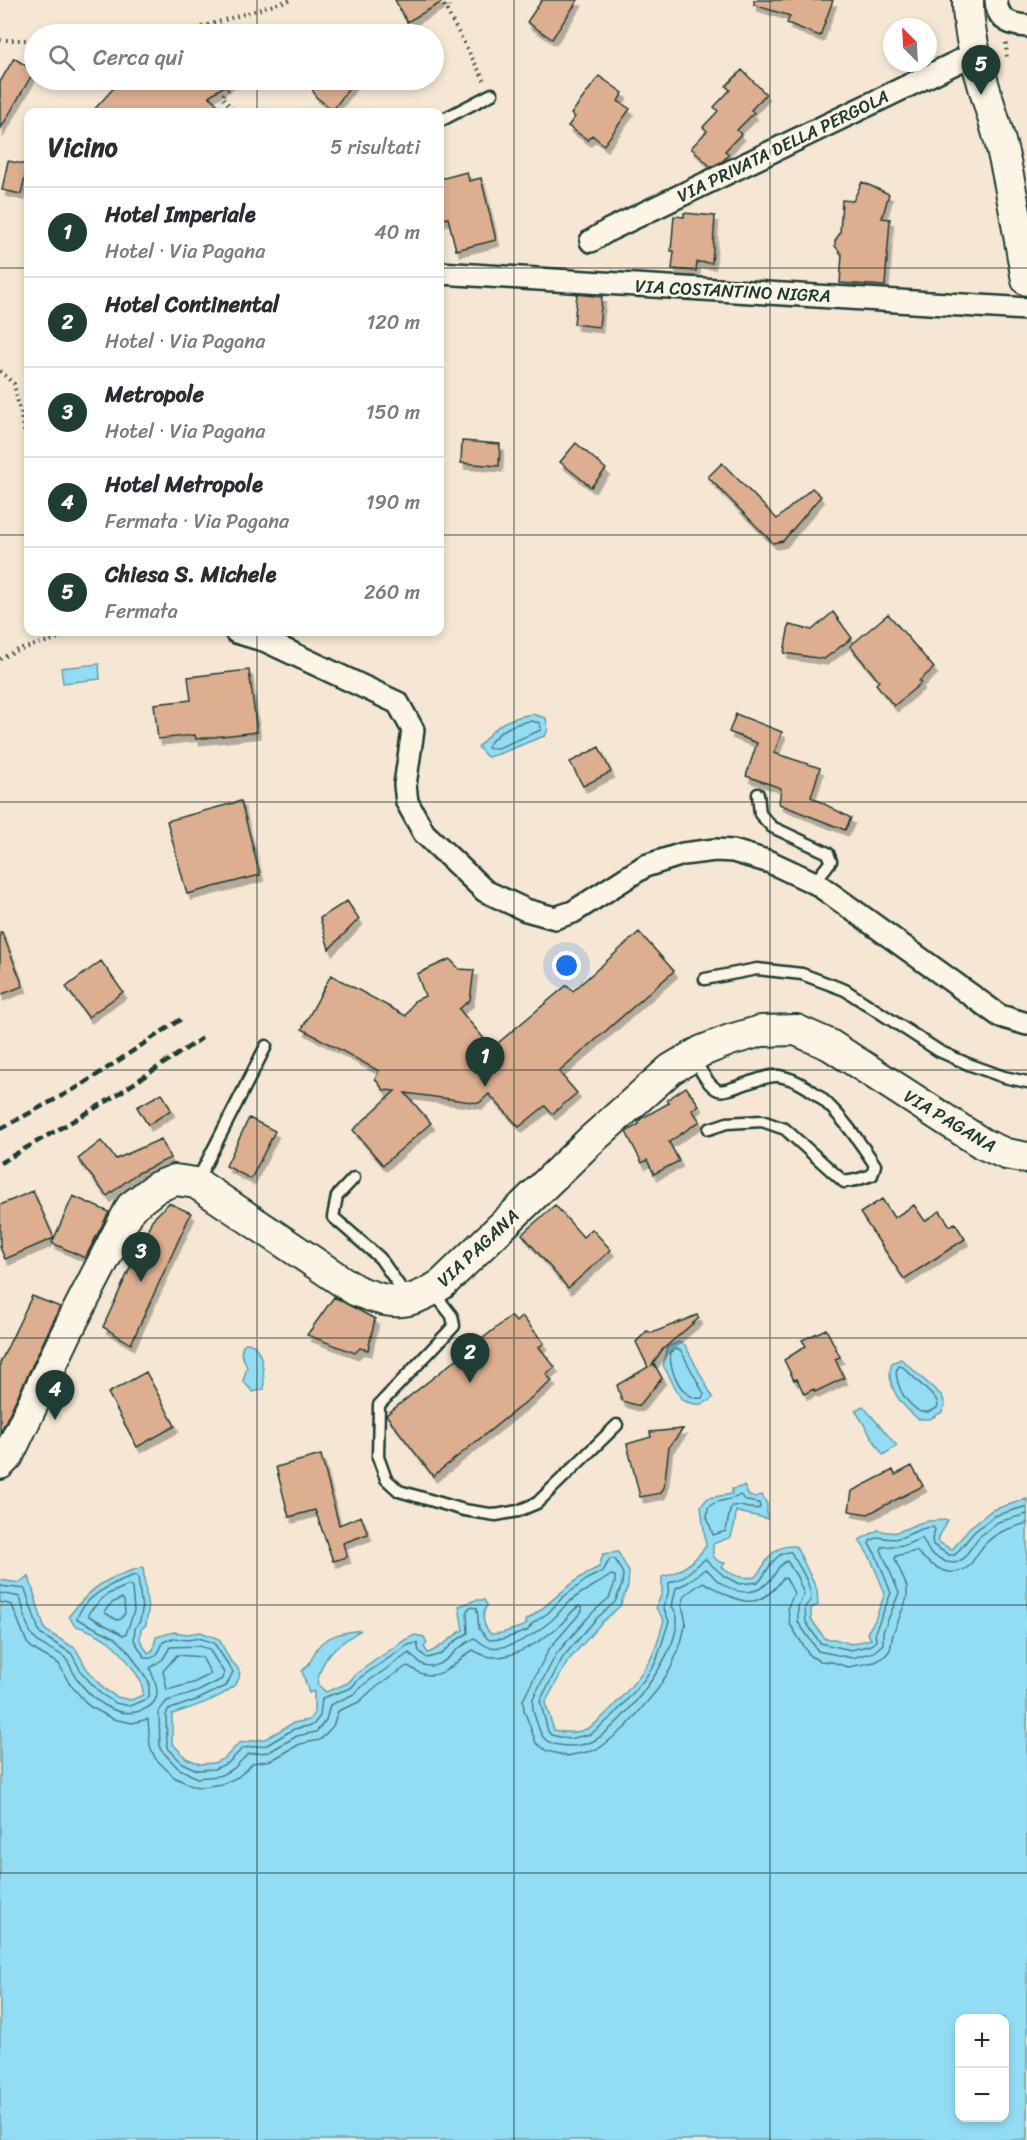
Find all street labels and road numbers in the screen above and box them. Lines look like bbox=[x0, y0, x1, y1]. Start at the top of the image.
street label: VIA PRIVATA DELLA PERGOLA bbox=[671, 81, 895, 211]
street label: VIA COSTANTINO NIGRA bbox=[634, 270, 832, 312]
street label: VIA PAGANA bbox=[897, 1081, 1003, 1161]
street label: VIA PAGANA bbox=[429, 1201, 527, 1295]

